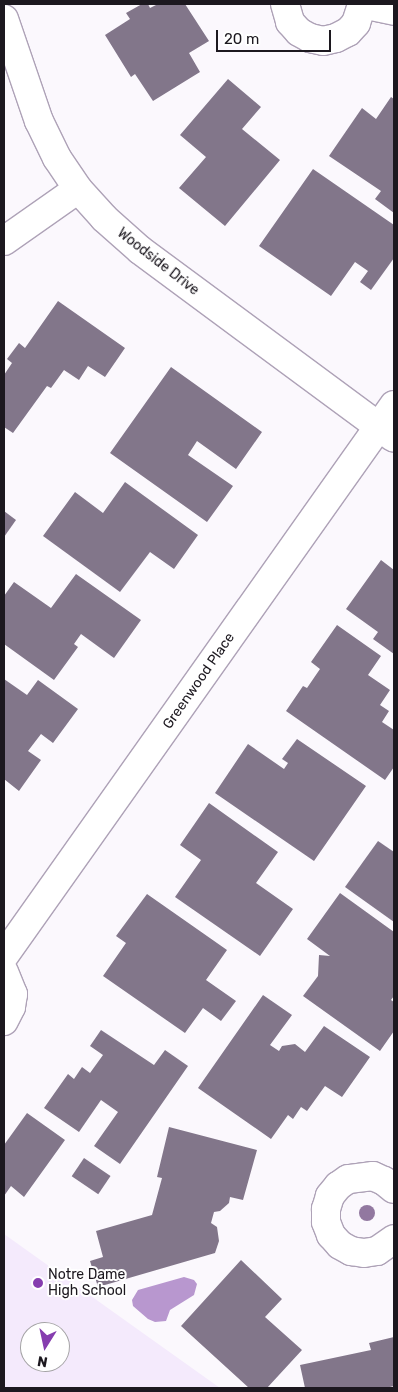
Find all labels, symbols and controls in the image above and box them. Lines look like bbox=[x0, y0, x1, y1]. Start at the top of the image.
scale bar bbox=[218, 20, 333, 52]
text: 20 m bbox=[224, 30, 259, 48]
street label: Woodside Drive bbox=[114, 225, 202, 299]
street label: Greenwood Place bbox=[160, 630, 238, 732]
place label: Notre Dame High School bbox=[48, 1267, 126, 1300]
marker: Notre Dame High School bbox=[32, 1277, 44, 1289]
north arrow bbox=[20, 1322, 70, 1372]
text: N bbox=[36, 1352, 49, 1371]

